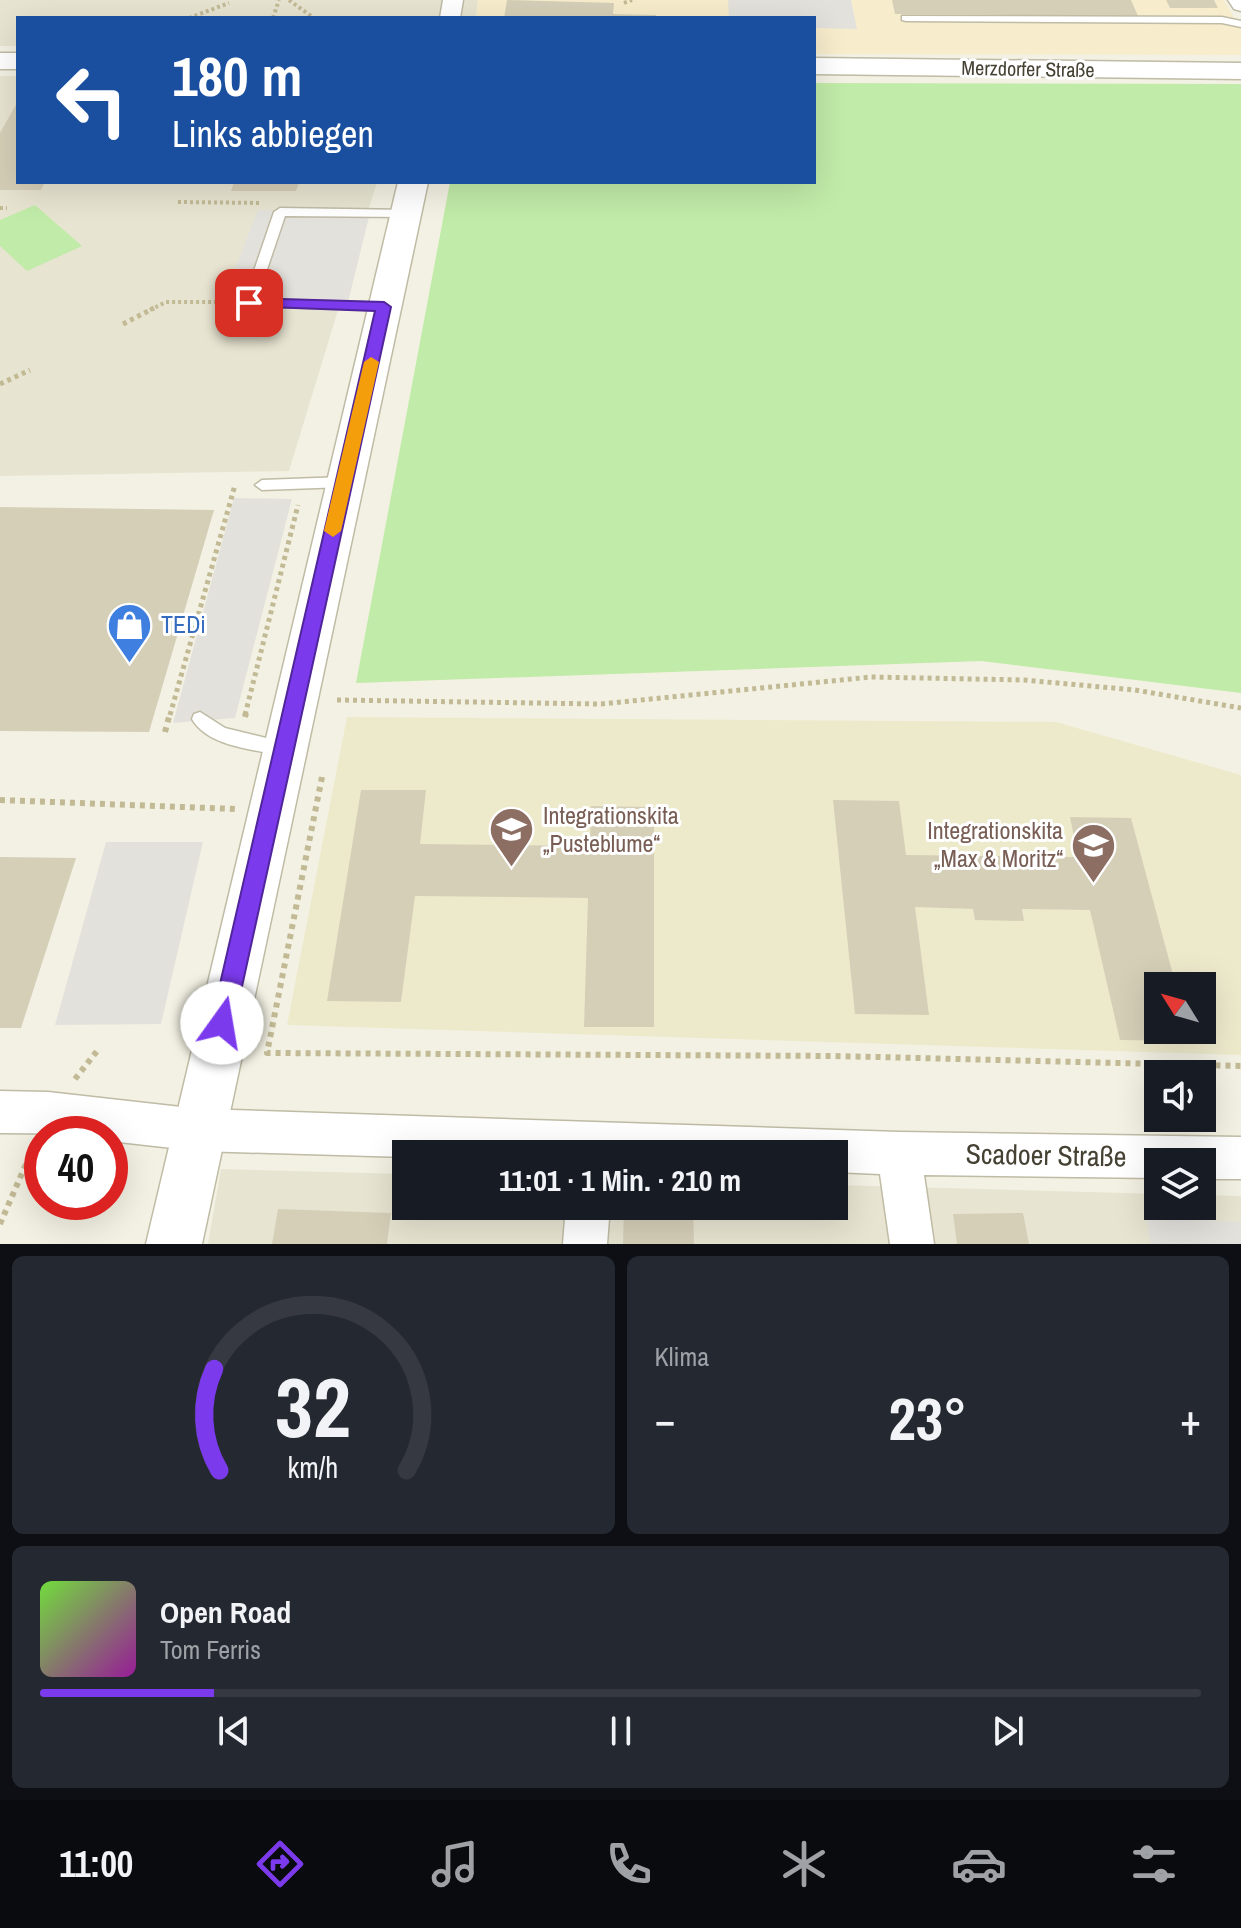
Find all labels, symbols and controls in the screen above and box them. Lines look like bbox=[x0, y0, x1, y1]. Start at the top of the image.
text: 180 m bbox=[172, 38, 302, 113]
icon: left bbox=[40, 48, 144, 152]
street label: Merzdorfer Straße bbox=[961, 54, 1095, 83]
text: Links abbiegen bbox=[172, 110, 374, 158]
pin bbox=[215, 269, 283, 337]
icon: arrive bbox=[227, 281, 271, 325]
shop icon: TEDi bbox=[106, 601, 154, 664]
place label: TEDi bbox=[161, 608, 206, 640]
place label: Integrationskita „Pusteblume“ bbox=[543, 799, 679, 859]
school or university icon: Integrationskita „Pusteblume“ bbox=[488, 806, 536, 869]
place label: Integrationskita „Max & Moritz“ bbox=[927, 814, 1063, 874]
school or university icon: Integrationskita „Max & Moritz“ bbox=[1070, 821, 1118, 884]
north arrow bbox=[1144, 972, 1216, 1044]
map controls bbox=[1144, 972, 1216, 1220]
position arrow bbox=[180, 981, 264, 1065]
button: sound bbox=[1144, 1060, 1216, 1132]
speed limit sign: 40 bbox=[24, 1116, 128, 1220]
street label: Scadoer Straße bbox=[965, 1135, 1127, 1175]
button: layers bbox=[1144, 1148, 1216, 1220]
text: 11:01 · 1 Min. · 210 m bbox=[499, 1160, 741, 1200]
text: Klima bbox=[655, 1339, 709, 1374]
text: 32 bbox=[275, 1351, 351, 1463]
text: 23° bbox=[888, 1378, 967, 1459]
text: − bbox=[655, 1389, 676, 1449]
text: + bbox=[1180, 1389, 1201, 1449]
text: km/h bbox=[288, 1448, 339, 1487]
text: Open Road bbox=[160, 1592, 291, 1632]
text: Tom Ferris bbox=[160, 1632, 261, 1667]
icon: previous bbox=[212, 1709, 256, 1753]
icon: pause bbox=[599, 1709, 643, 1753]
icon: next bbox=[986, 1709, 1030, 1753]
icon: directions bbox=[252, 1836, 308, 1892]
icon: music bbox=[427, 1836, 483, 1892]
icon: phone bbox=[601, 1836, 657, 1892]
icon: climate bbox=[776, 1836, 832, 1892]
icon: car bbox=[951, 1836, 1007, 1892]
icon: filters bbox=[1126, 1836, 1182, 1892]
text: 11:00 bbox=[59, 1840, 133, 1888]

